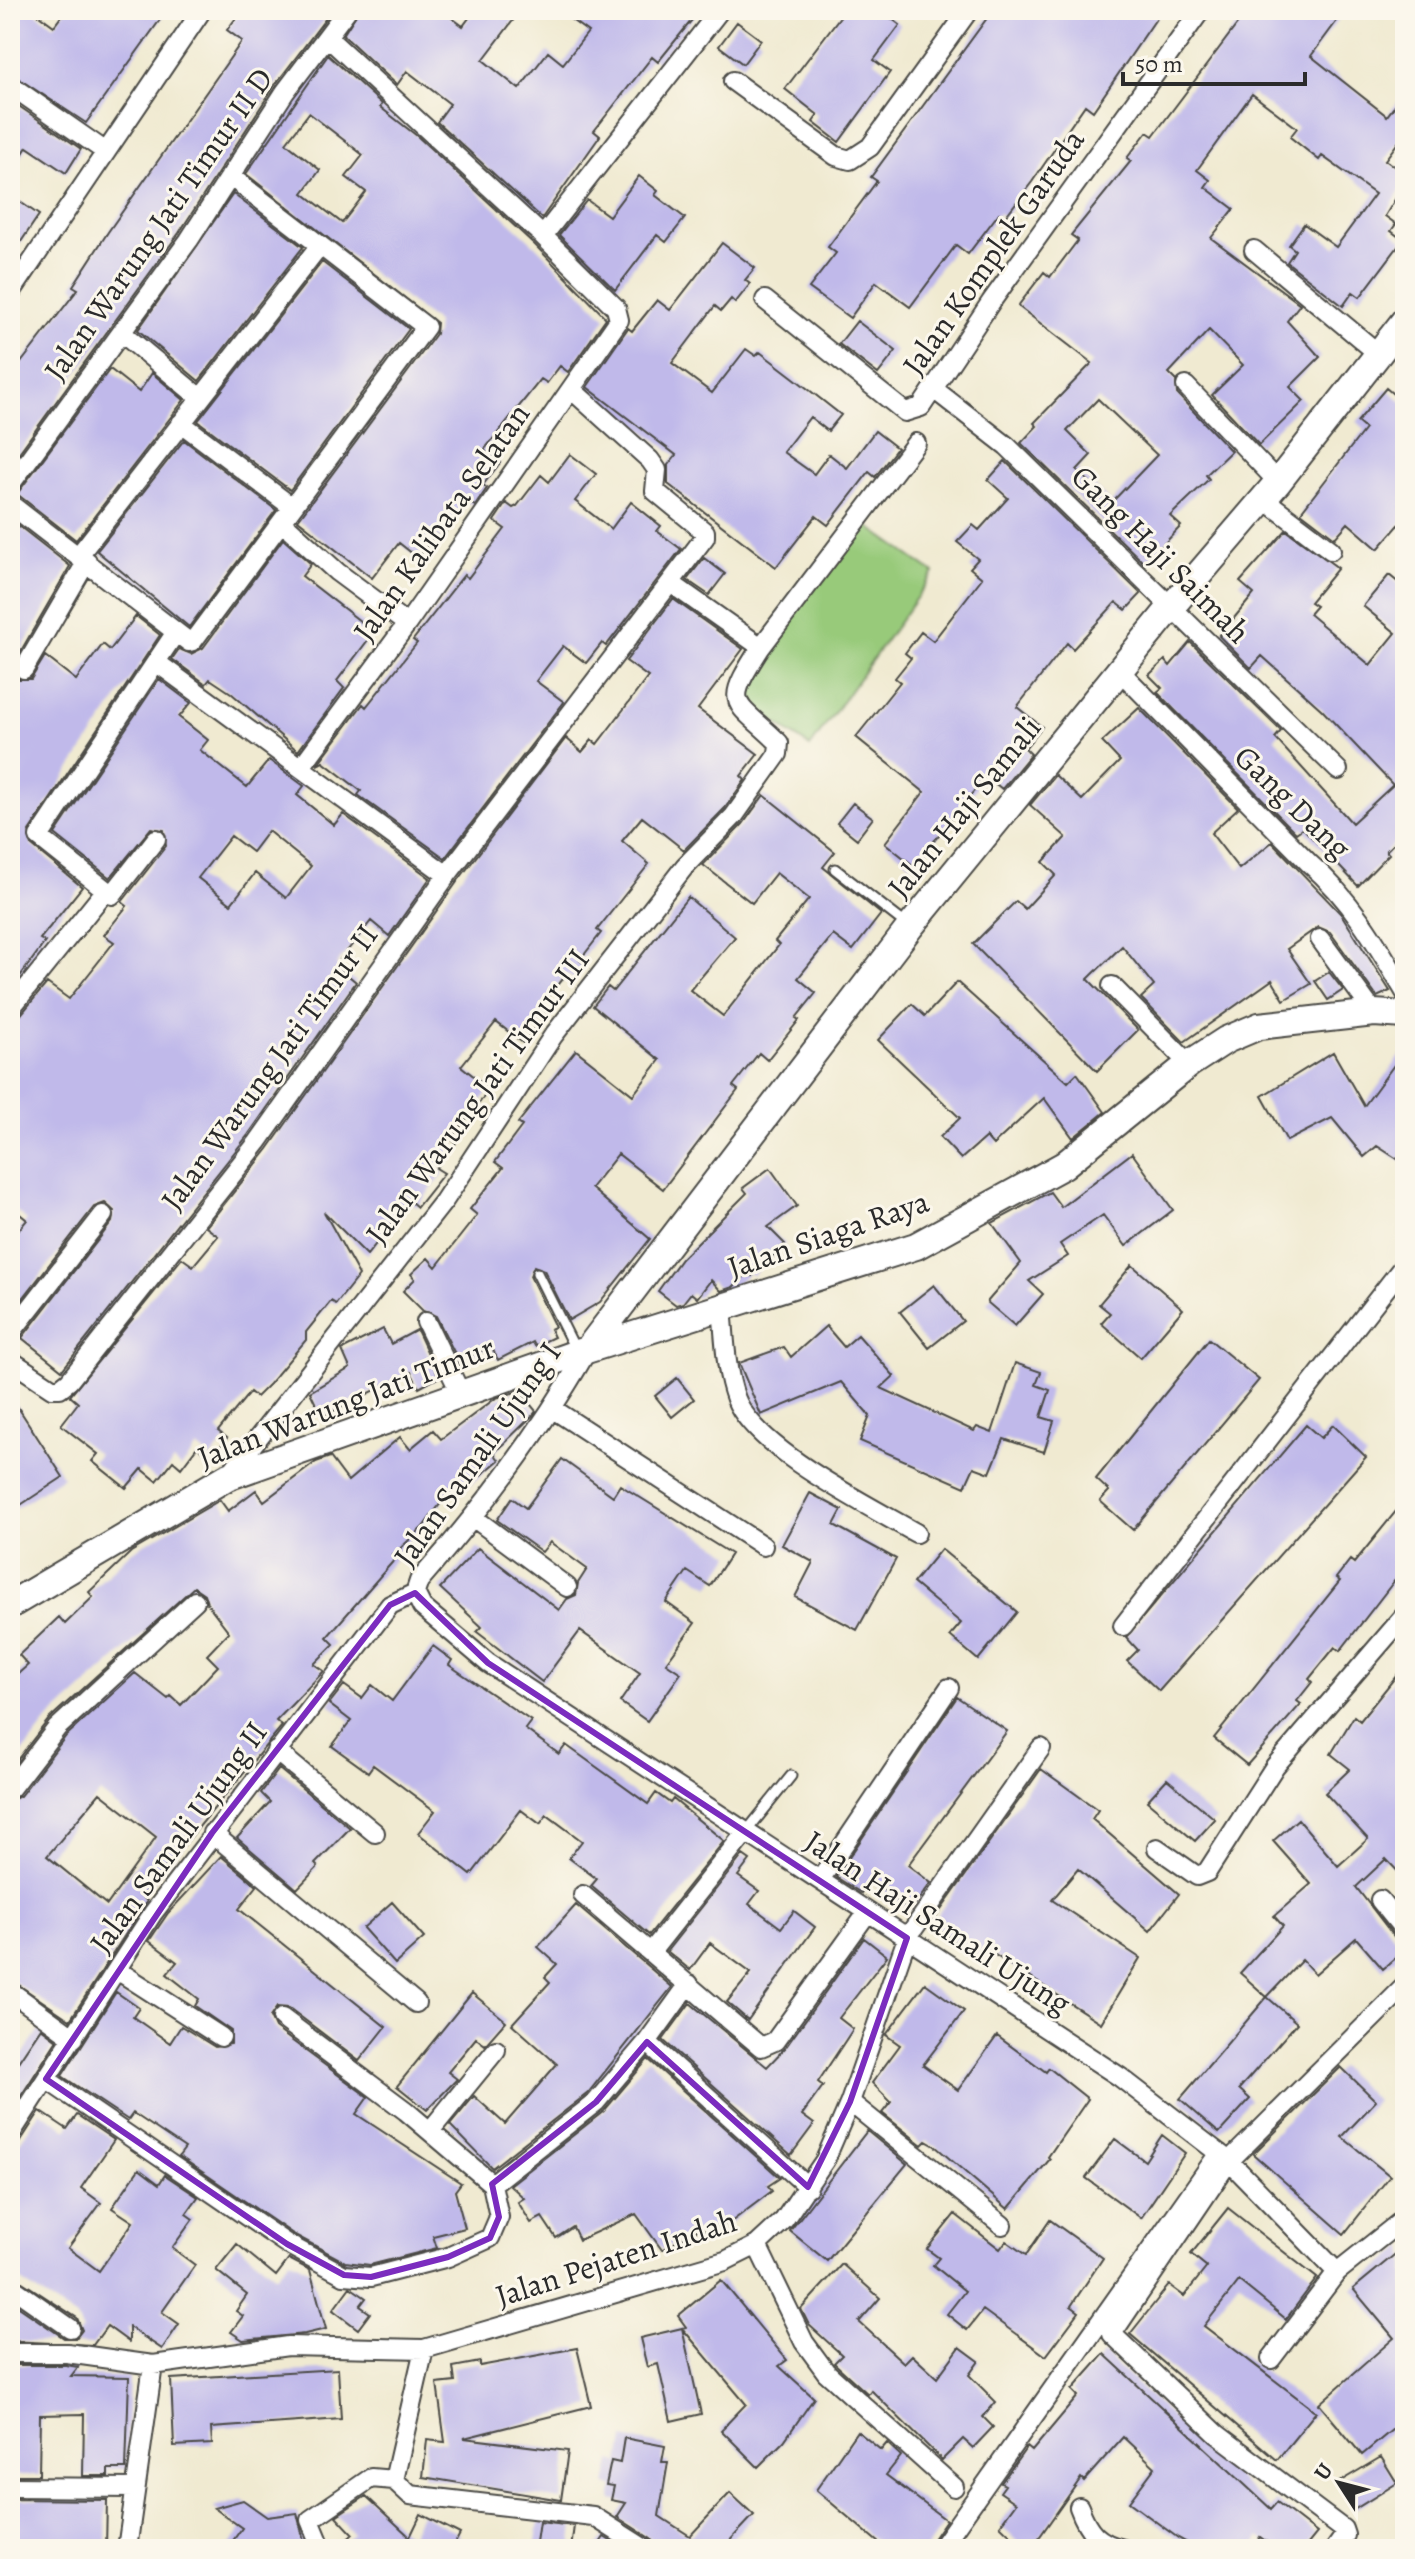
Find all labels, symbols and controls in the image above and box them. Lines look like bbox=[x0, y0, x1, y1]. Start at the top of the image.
scale bar bbox=[1123, 36, 1305, 86]
text: 50 m bbox=[1135, 48, 1183, 80]
street label: Jalan Warung Jati Timur II D bbox=[33, 59, 283, 389]
street label: Jalan Komplek Garuda bbox=[891, 120, 1095, 384]
street label: Jalan Kalibata Selatan bbox=[342, 394, 540, 650]
street label: Gang Haji Saimah bbox=[1062, 455, 1260, 653]
street label: Jalan Haji Samali bbox=[877, 707, 1051, 907]
street label: Gang Dang bbox=[1225, 735, 1361, 869]
street label: Jalan Warung Jati Timur II bbox=[150, 915, 388, 1219]
street label: Jalan Warung Jati Timur III bbox=[355, 939, 599, 1253]
street label: Jalan Siaga Raya bbox=[721, 1179, 935, 1289]
street label: Jalan Warung Jati Timur bbox=[191, 1325, 501, 1479]
street label: Jalan Samali Ujung I bbox=[383, 1333, 571, 1575]
street label: Jalan Samali Ujung II bbox=[79, 1712, 277, 1962]
street label: Jalan Haji Samali Ujung bbox=[796, 1819, 1080, 2025]
street label: Jalan Pejaten Indah bbox=[490, 2198, 742, 2318]
north arrow bbox=[1299, 2443, 1379, 2523]
text: U bbox=[1307, 2457, 1340, 2487]

